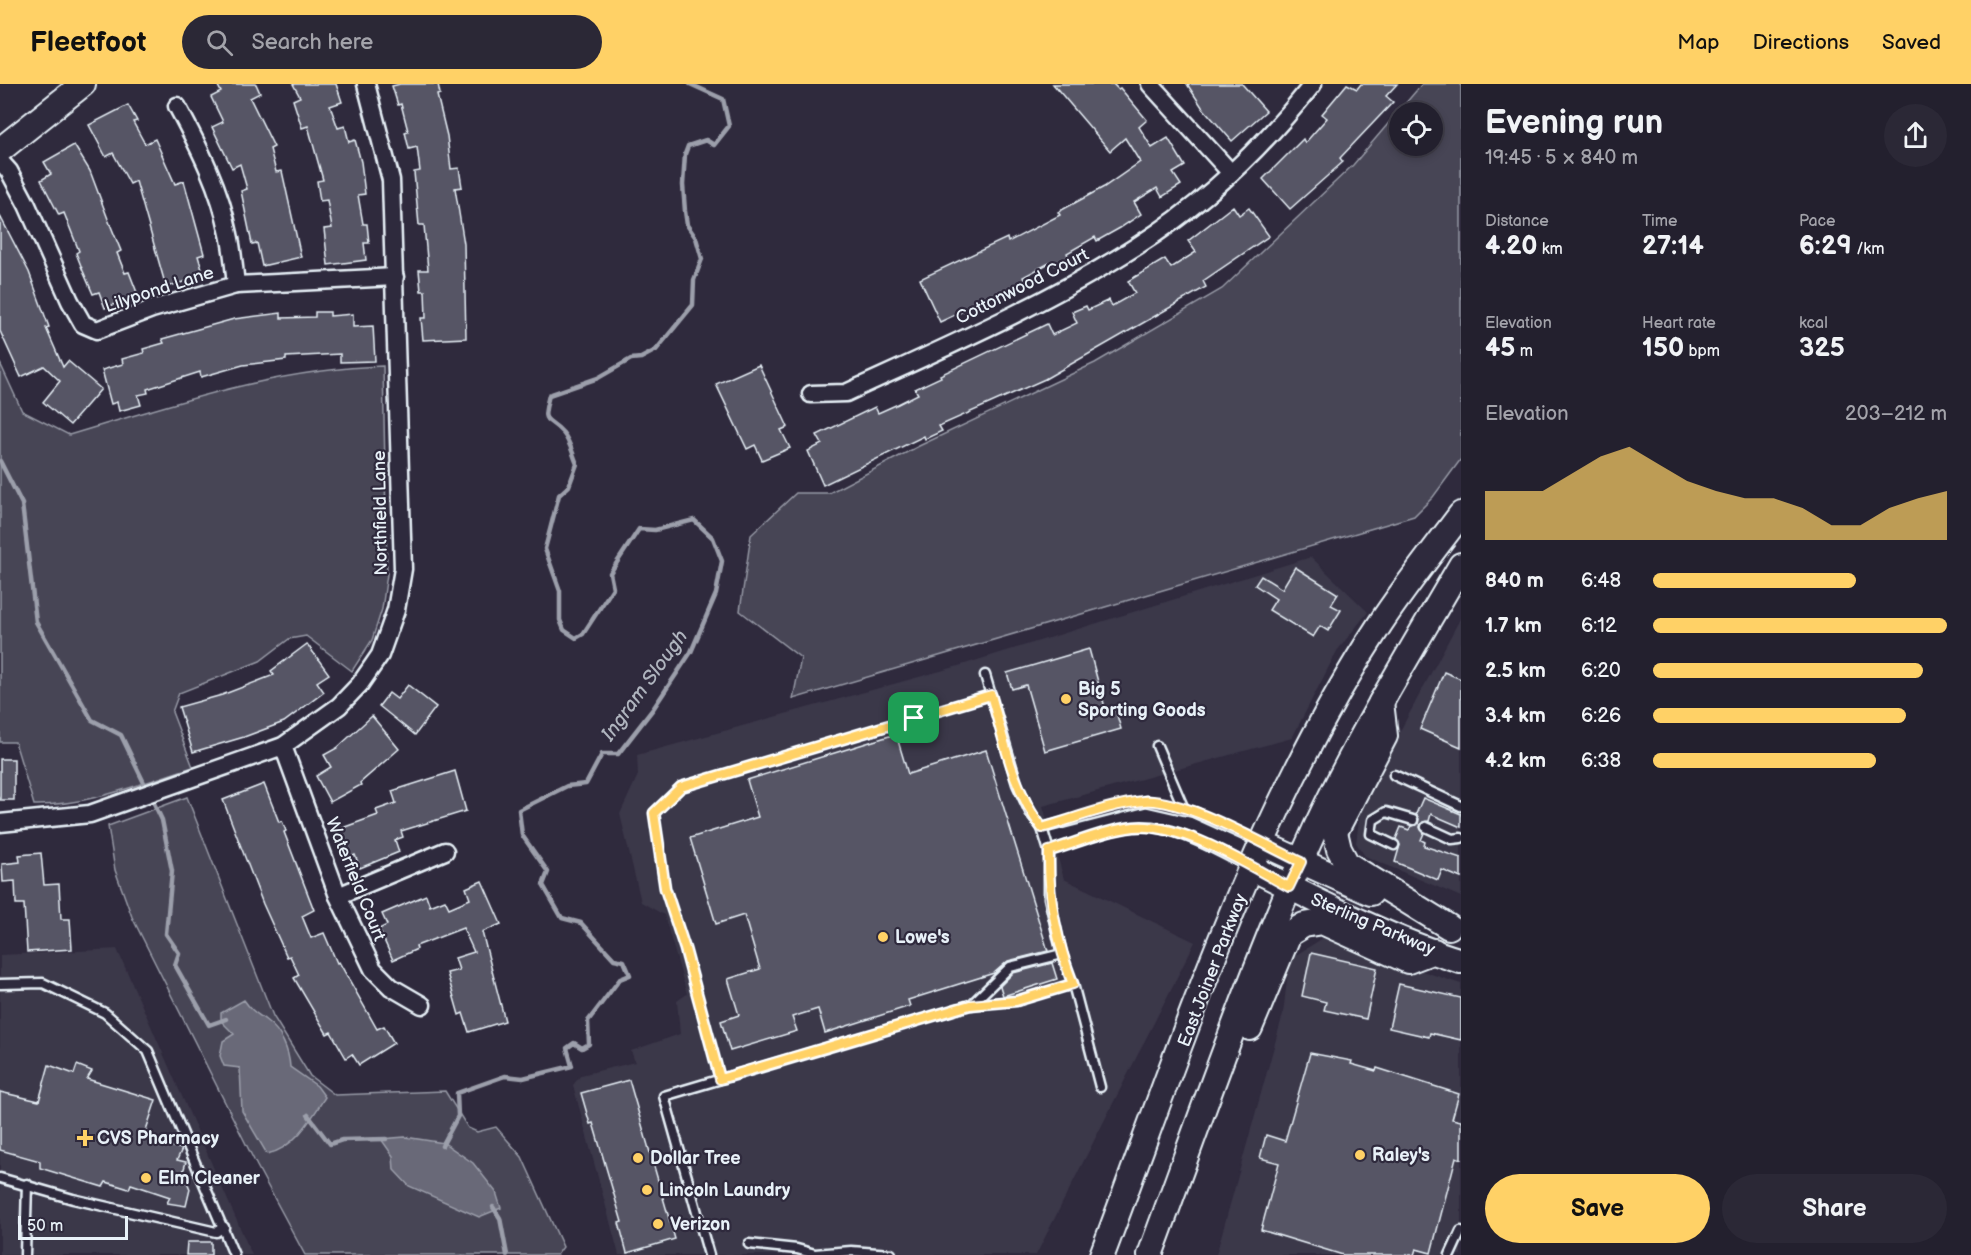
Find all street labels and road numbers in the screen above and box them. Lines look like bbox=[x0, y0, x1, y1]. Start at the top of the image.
street label: Cottonwood Court bbox=[952, 244, 1093, 329]
street label: Lilypond Lane bbox=[102, 262, 217, 317]
street label: Northfield Lane bbox=[369, 450, 392, 576]
street label: Waterfield Court bbox=[321, 814, 390, 944]
street label: Sterling Parkway bbox=[1307, 889, 1439, 960]
street label: East Joiner Parkway bbox=[1174, 890, 1252, 1050]

